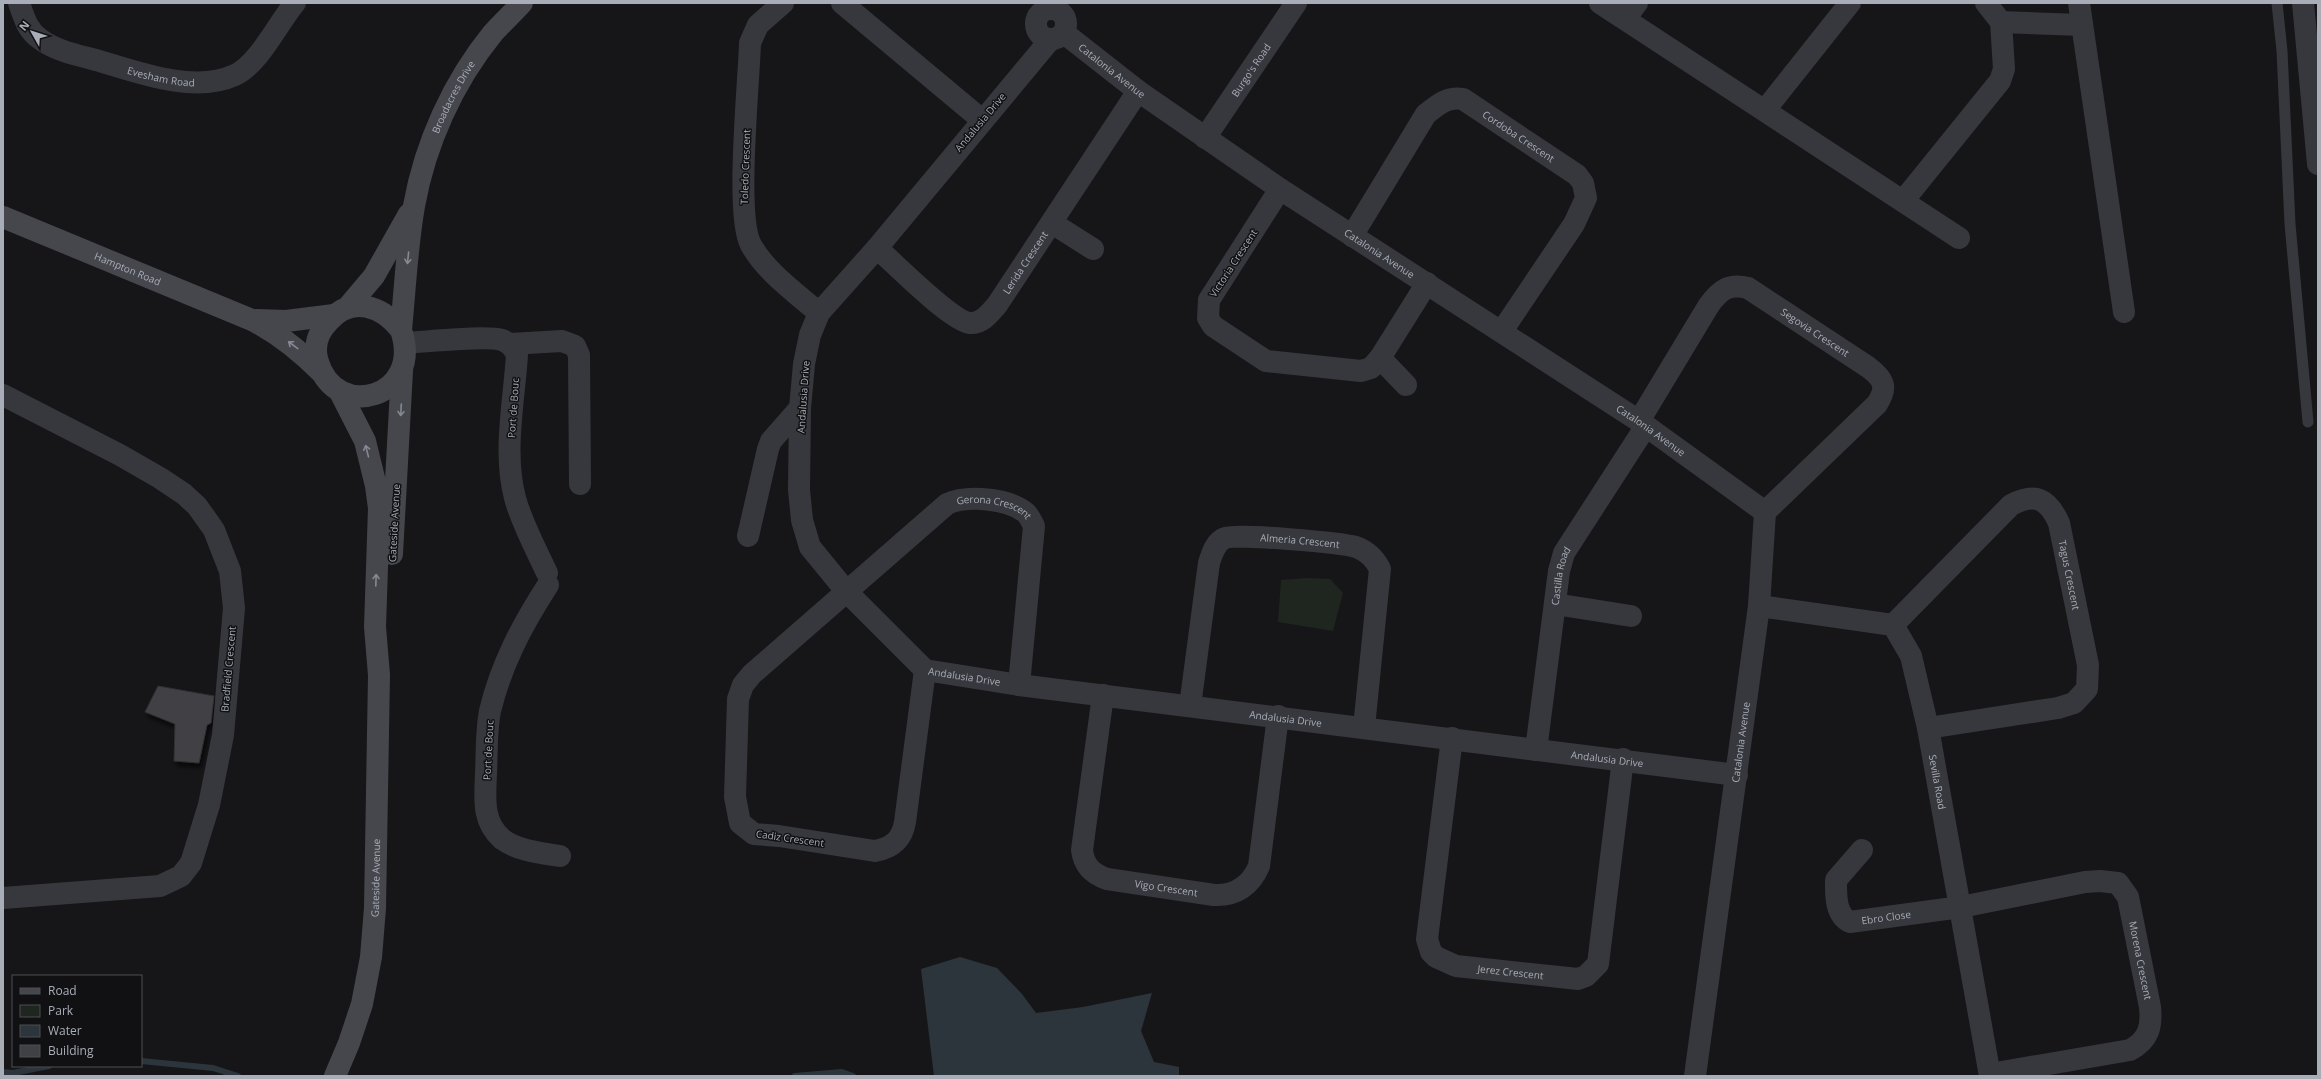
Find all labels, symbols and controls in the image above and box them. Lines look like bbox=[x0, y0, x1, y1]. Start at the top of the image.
north arrow bbox=[12, 12, 52, 52]
text: N bbox=[15, 17, 32, 34]
street label: Catalonia Avenue bbox=[1076, 40, 1149, 101]
street label: Burgo's Road bbox=[1228, 41, 1274, 99]
street label: Broadacres Drive bbox=[428, 58, 478, 135]
street label: Evesham Road bbox=[126, 63, 195, 89]
street label: Andalusia Drive bbox=[951, 89, 1009, 154]
street label: Cordoba Crescent bbox=[1480, 107, 1558, 165]
street label: Toledo Crescent bbox=[737, 129, 753, 205]
street label: Catalonia Avenue bbox=[1342, 225, 1418, 281]
street label: Victoria Crescent bbox=[1206, 226, 1260, 300]
street label: Lerida Crescent bbox=[999, 228, 1051, 297]
street label: Hampton Road bbox=[92, 249, 163, 289]
one-way arrow bbox=[405, 251, 412, 264]
street label: Segovia Crescent bbox=[1778, 305, 1852, 360]
one-way arrow bbox=[287, 341, 298, 349]
street label: Andalusia Drive bbox=[793, 360, 813, 434]
street label: Port de Bouc bbox=[504, 377, 522, 438]
street label: Catalonia Avenue bbox=[1614, 401, 1689, 459]
one-way arrow bbox=[397, 403, 404, 416]
one-way arrow bbox=[363, 445, 371, 458]
street label: Gateside Avenue bbox=[385, 483, 403, 563]
street label: Gerona Crescent bbox=[955, 492, 1036, 522]
street label: Almeria Crescent bbox=[1260, 530, 1341, 551]
street label: Tagus Crescent bbox=[2056, 539, 2084, 611]
street label: Castilla Road bbox=[1548, 544, 1574, 606]
one-way arrow bbox=[372, 574, 380, 587]
street label: Bradfield Crescent bbox=[217, 625, 239, 712]
street label: Andalusia Drive bbox=[927, 664, 1002, 689]
street label: Catalonia Avenue bbox=[1728, 701, 1753, 783]
street label: Andalusia Drive bbox=[1249, 707, 1323, 730]
street label: Port de Bouc bbox=[479, 719, 497, 780]
street label: Andalusia Drive bbox=[1570, 747, 1644, 770]
street label: Sevilla Road bbox=[1926, 753, 1949, 811]
street label: Cadiz Crescent bbox=[755, 826, 825, 850]
street label: Gateside Avenue bbox=[367, 838, 383, 918]
street label: Vigo Crescent bbox=[1134, 876, 1199, 900]
street label: Ebro Close bbox=[1861, 907, 1912, 927]
street label: Morena Crescent bbox=[2126, 920, 2155, 1001]
street label: Jerez Crescent bbox=[1476, 961, 1545, 982]
legend bbox=[12, 975, 142, 1067]
text: Road bbox=[48, 982, 77, 999]
text: Park bbox=[48, 1002, 74, 1019]
text: Water bbox=[48, 1022, 82, 1039]
text: Building bbox=[48, 1042, 94, 1059]

